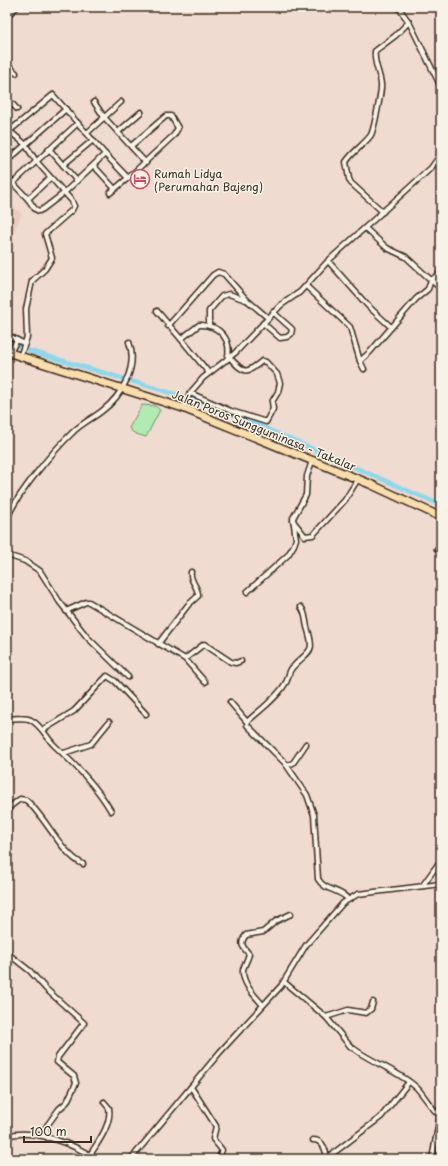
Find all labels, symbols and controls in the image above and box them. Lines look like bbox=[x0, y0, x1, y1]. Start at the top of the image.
place label: Rumah Lidya (Perumahan Bajeng) bbox=[154, 165, 263, 195]
hotel icon: Rumah Lidya (Perumahan Bajeng) bbox=[129, 168, 151, 190]
street label: Jalan Poros Sungguminasa - Takalar bbox=[170, 385, 358, 475]
scale bar bbox=[24, 1118, 91, 1144]
text: 100 m bbox=[30, 1122, 67, 1140]

